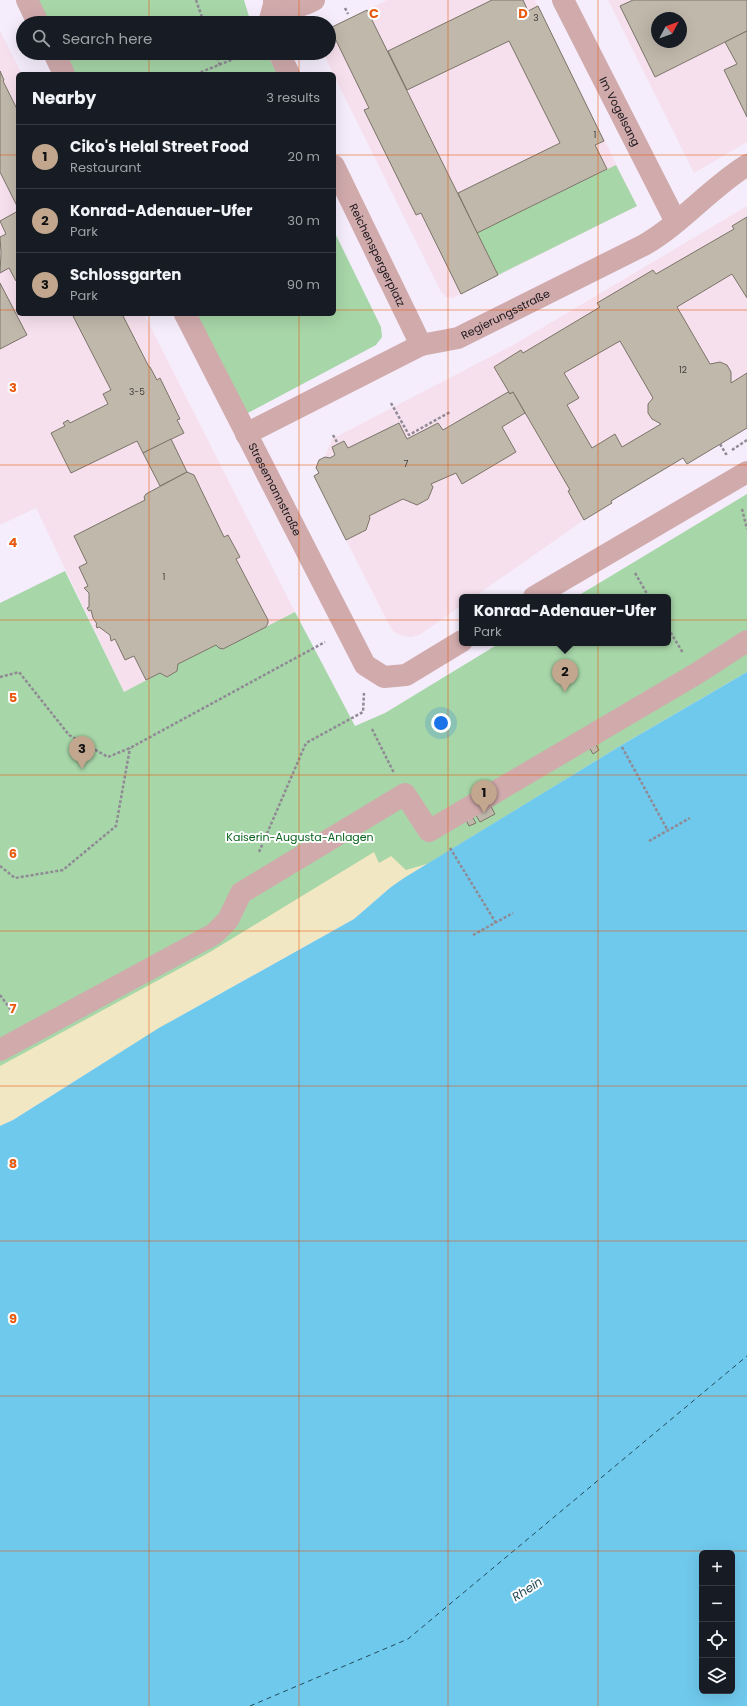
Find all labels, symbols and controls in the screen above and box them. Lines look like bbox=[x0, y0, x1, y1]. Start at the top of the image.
text: C bbox=[369, 4, 379, 23]
text: D bbox=[518, 4, 528, 23]
house number: 3 bbox=[533, 12, 539, 24]
north arrow bbox=[651, 12, 687, 48]
search box bbox=[16, 16, 336, 60]
icon: search bbox=[30, 27, 52, 49]
text: Search here bbox=[62, 28, 152, 49]
street label: Im Vogelsang bbox=[595, 74, 644, 149]
text: Nearby bbox=[32, 86, 96, 110]
text: 3 results bbox=[266, 88, 320, 107]
house number: 1 bbox=[594, 129, 597, 141]
text: Ciko's Helal Street Food bbox=[70, 136, 249, 157]
text: 1 bbox=[43, 147, 47, 166]
text: 20 m bbox=[287, 147, 320, 166]
text: Restaurant bbox=[70, 158, 141, 177]
text: Konrad-Adenauer-Ufer bbox=[70, 200, 253, 221]
street label: Reichenspergerplatz bbox=[345, 201, 409, 309]
text: 2 bbox=[41, 211, 49, 230]
text: 30 m bbox=[287, 211, 320, 230]
text: Park bbox=[70, 222, 98, 241]
text: Schlossgarten bbox=[70, 264, 181, 285]
text: 3 bbox=[41, 275, 49, 294]
text: 90 m bbox=[287, 275, 320, 294]
street label: Regierungsstraße bbox=[458, 285, 553, 343]
text: Park bbox=[70, 286, 98, 305]
house number: 12 bbox=[679, 364, 687, 376]
text: 3 bbox=[9, 378, 17, 397]
house number: 3-5 bbox=[129, 386, 145, 398]
street label: Stresemannstraße bbox=[244, 440, 305, 539]
house number: 7 bbox=[404, 458, 409, 470]
text: 4 bbox=[9, 533, 18, 552]
house number: 1 bbox=[163, 571, 166, 583]
popup bbox=[459, 594, 671, 646]
text: Konrad-Adenauer-Ufer bbox=[474, 600, 656, 621]
text: Park bbox=[474, 622, 502, 641]
pin: 2 bbox=[552, 659, 578, 692]
text: 5 bbox=[9, 688, 17, 707]
your location bbox=[431, 713, 451, 733]
pin: 3 bbox=[69, 736, 95, 769]
pin: 1 bbox=[471, 780, 497, 813]
park label: Kaiserin-Augusta-Anlagen bbox=[226, 829, 374, 845]
text: 6 bbox=[9, 844, 17, 863]
text: 7 bbox=[10, 999, 17, 1018]
text: 8 bbox=[9, 1154, 17, 1173]
text: 9 bbox=[9, 1309, 17, 1328]
map controls bbox=[699, 1550, 735, 1694]
button: + bbox=[699, 1550, 735, 1586]
water label: Rhein bbox=[509, 1573, 545, 1605]
button: − bbox=[699, 1586, 735, 1622]
button: locate bbox=[699, 1622, 735, 1658]
button: layers bbox=[699, 1658, 735, 1694]

